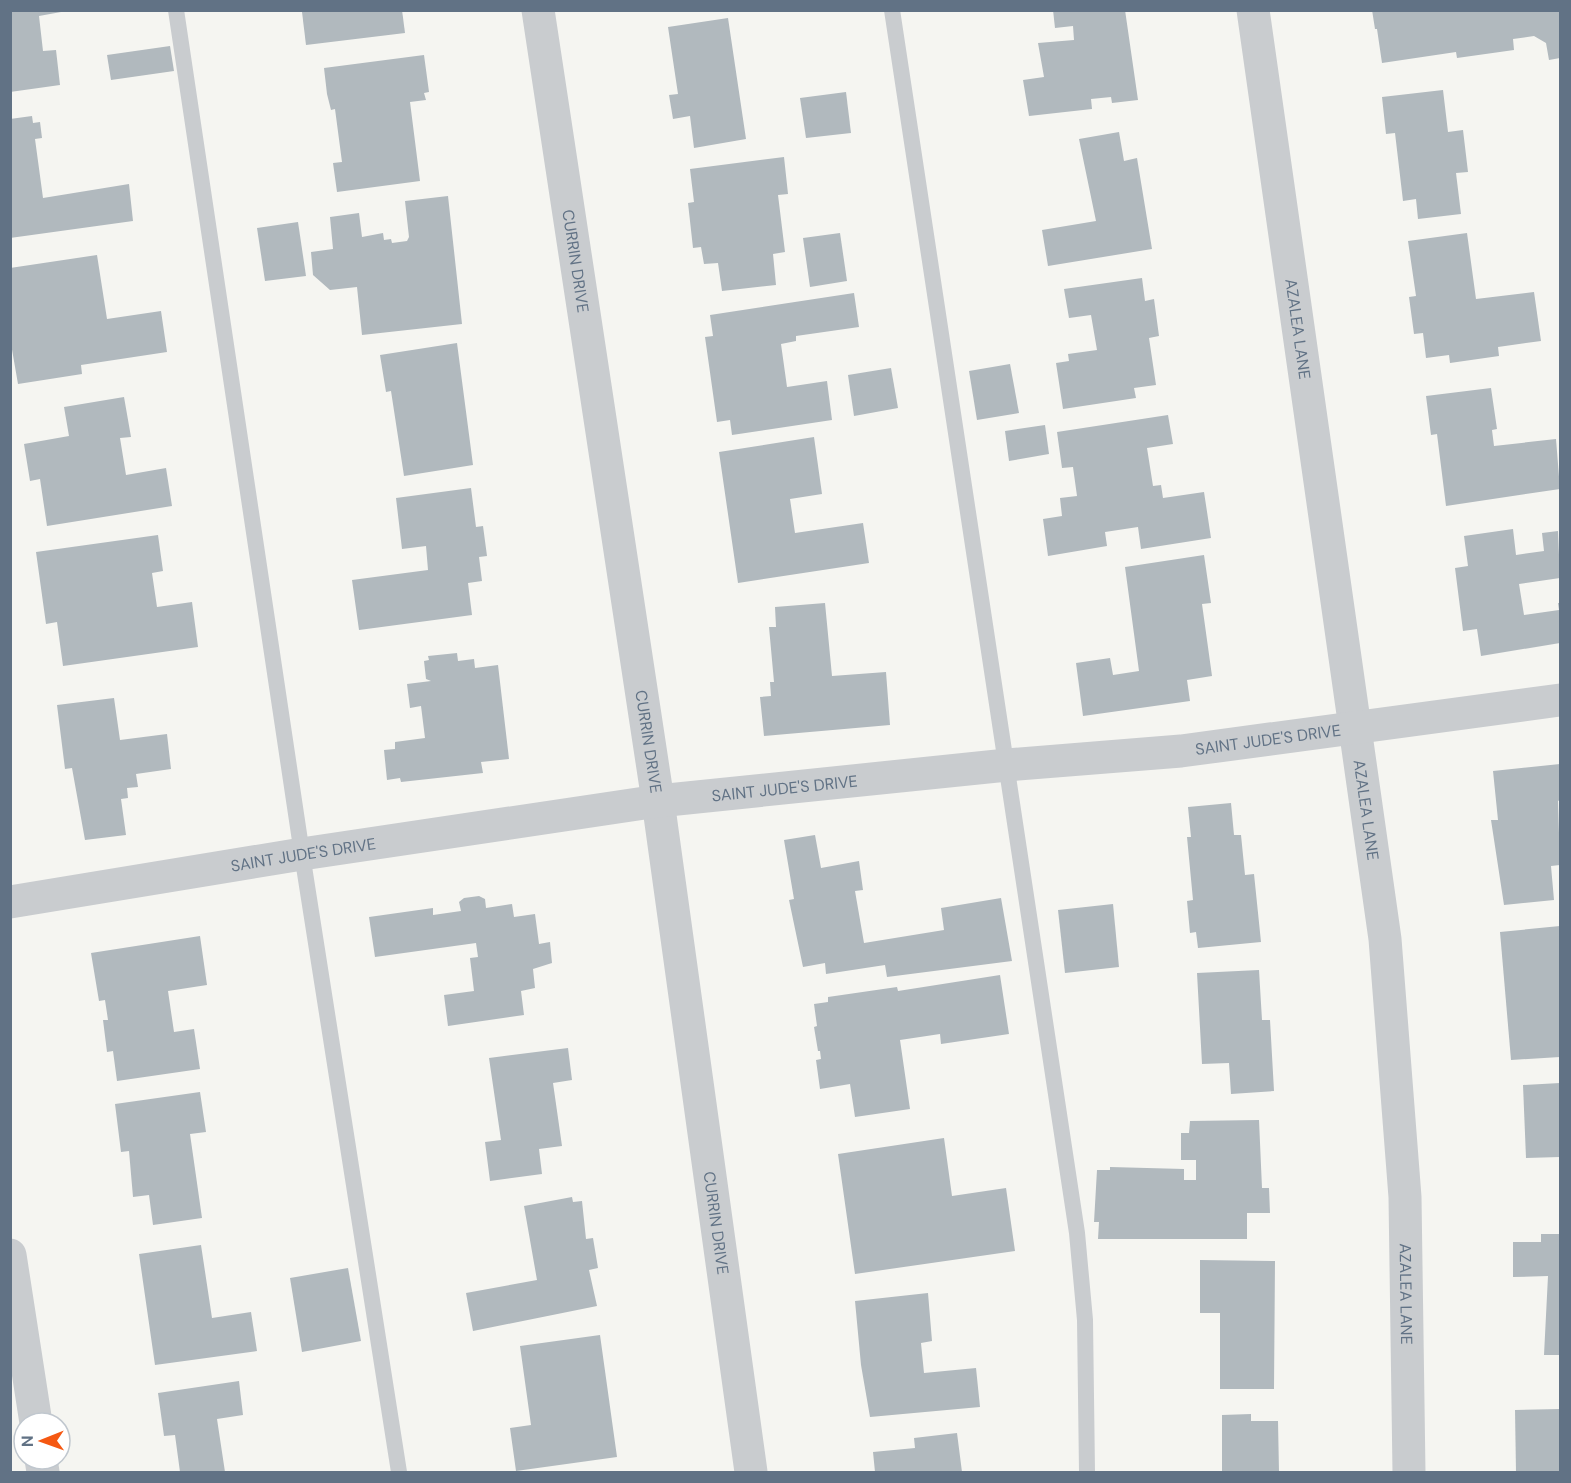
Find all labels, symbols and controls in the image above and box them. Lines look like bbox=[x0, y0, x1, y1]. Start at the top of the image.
street label: CURRIN DRIVE bbox=[558, 208, 594, 314]
street label: AZALEA LANE bbox=[1281, 277, 1316, 380]
street label: CURRIN DRIVE bbox=[631, 689, 667, 795]
street label: SAINT JUDE'S DRIVE bbox=[1194, 719, 1342, 759]
street label: AZALEA LANE bbox=[1349, 758, 1384, 862]
street label: SAINT JUDE'S DRIVE bbox=[710, 770, 859, 806]
street label: SAINT JUDE'S DRIVE bbox=[229, 833, 377, 876]
street label: CURRIN DRIVE bbox=[699, 1170, 734, 1276]
street label: AZALEA LANE bbox=[1395, 1243, 1418, 1345]
north arrow bbox=[12, 1411, 72, 1471]
text: N bbox=[17, 1435, 38, 1447]

